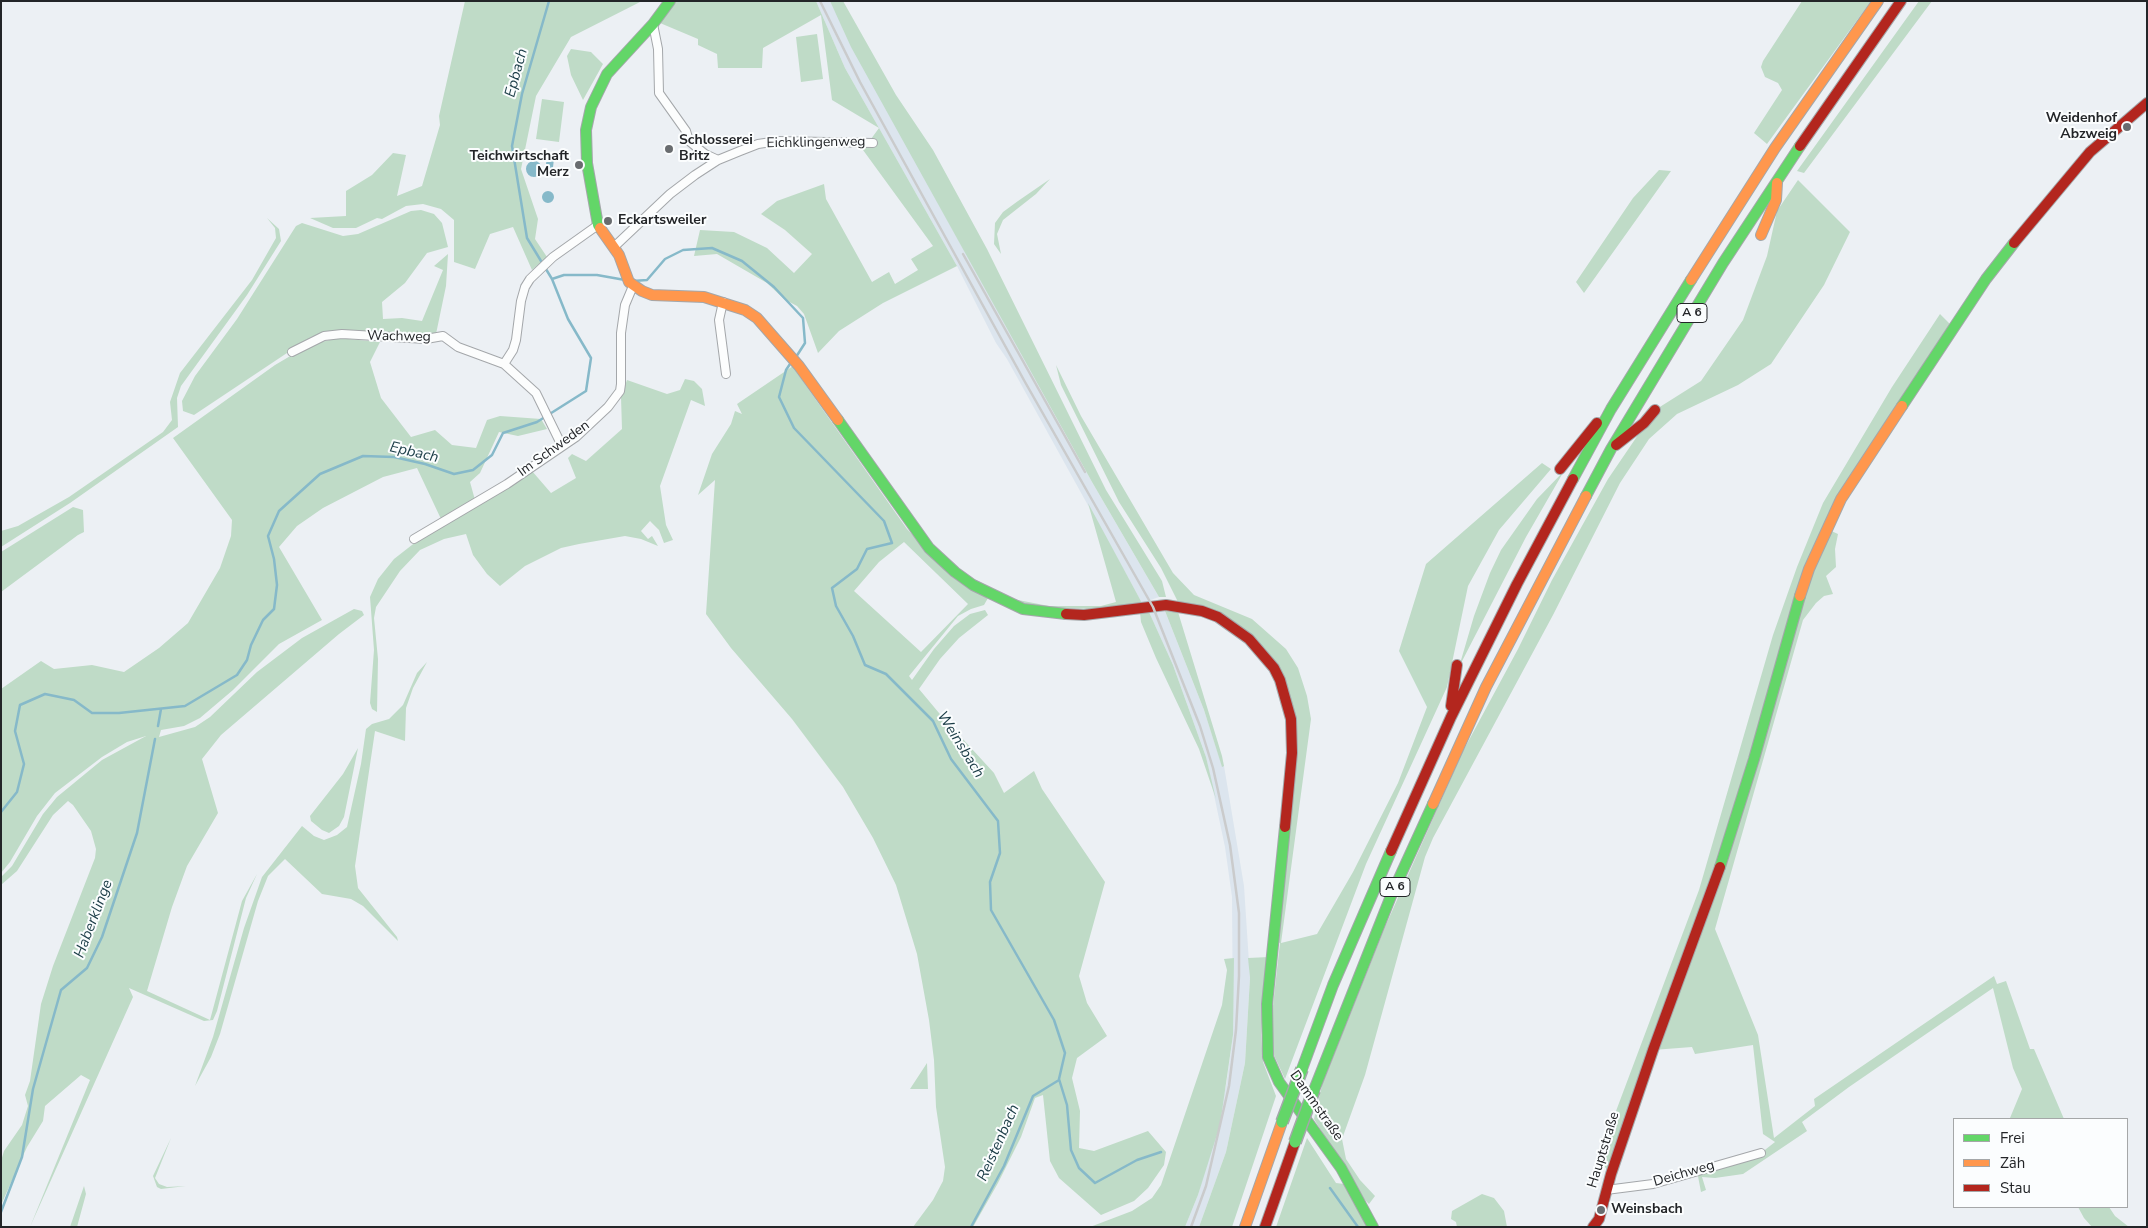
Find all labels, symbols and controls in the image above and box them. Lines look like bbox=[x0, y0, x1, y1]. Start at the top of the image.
water label: Epbach bbox=[502, 47, 532, 99]
place label: Weidenhof Abzweig bbox=[2046, 111, 2117, 144]
marker: Weidenhof Abzweig bbox=[2121, 121, 2133, 133]
place label: Schlosserei Britz bbox=[679, 133, 753, 166]
street label: Eichklingenweg bbox=[766, 134, 866, 152]
marker: Schlosserei Britz bbox=[663, 143, 675, 155]
place label: Teichwirtschaft Merz bbox=[469, 149, 569, 182]
marker: Teichwirtschaft Merz bbox=[573, 159, 585, 171]
place label: Eckartsweiler bbox=[618, 213, 706, 229]
marker: Eckartsweiler bbox=[602, 215, 614, 227]
road number: A 6 bbox=[1677, 304, 1707, 322]
street label: Wachweg bbox=[367, 328, 431, 346]
street label: Im Schweden bbox=[515, 417, 593, 481]
water label: Epbach bbox=[388, 439, 440, 467]
water label: Weinsbach bbox=[932, 708, 988, 782]
water label: Haberklinge bbox=[71, 877, 117, 961]
road number: A 6 bbox=[1380, 878, 1410, 896]
street label: Dammstraße bbox=[1286, 1068, 1346, 1144]
water label: Reistenbach bbox=[974, 1102, 1024, 1184]
street label: Hauptstraße bbox=[1584, 1110, 1624, 1190]
legend bbox=[1953, 1118, 2128, 1208]
text: Frei bbox=[2000, 1128, 2025, 1148]
text: Zäh bbox=[2000, 1153, 2025, 1173]
street label: Deichweg bbox=[1652, 1157, 1716, 1191]
text: Stau bbox=[2000, 1178, 2031, 1198]
place label: Weinsbach bbox=[1611, 1202, 1683, 1218]
marker: Weinsbach bbox=[1595, 1204, 1607, 1216]

